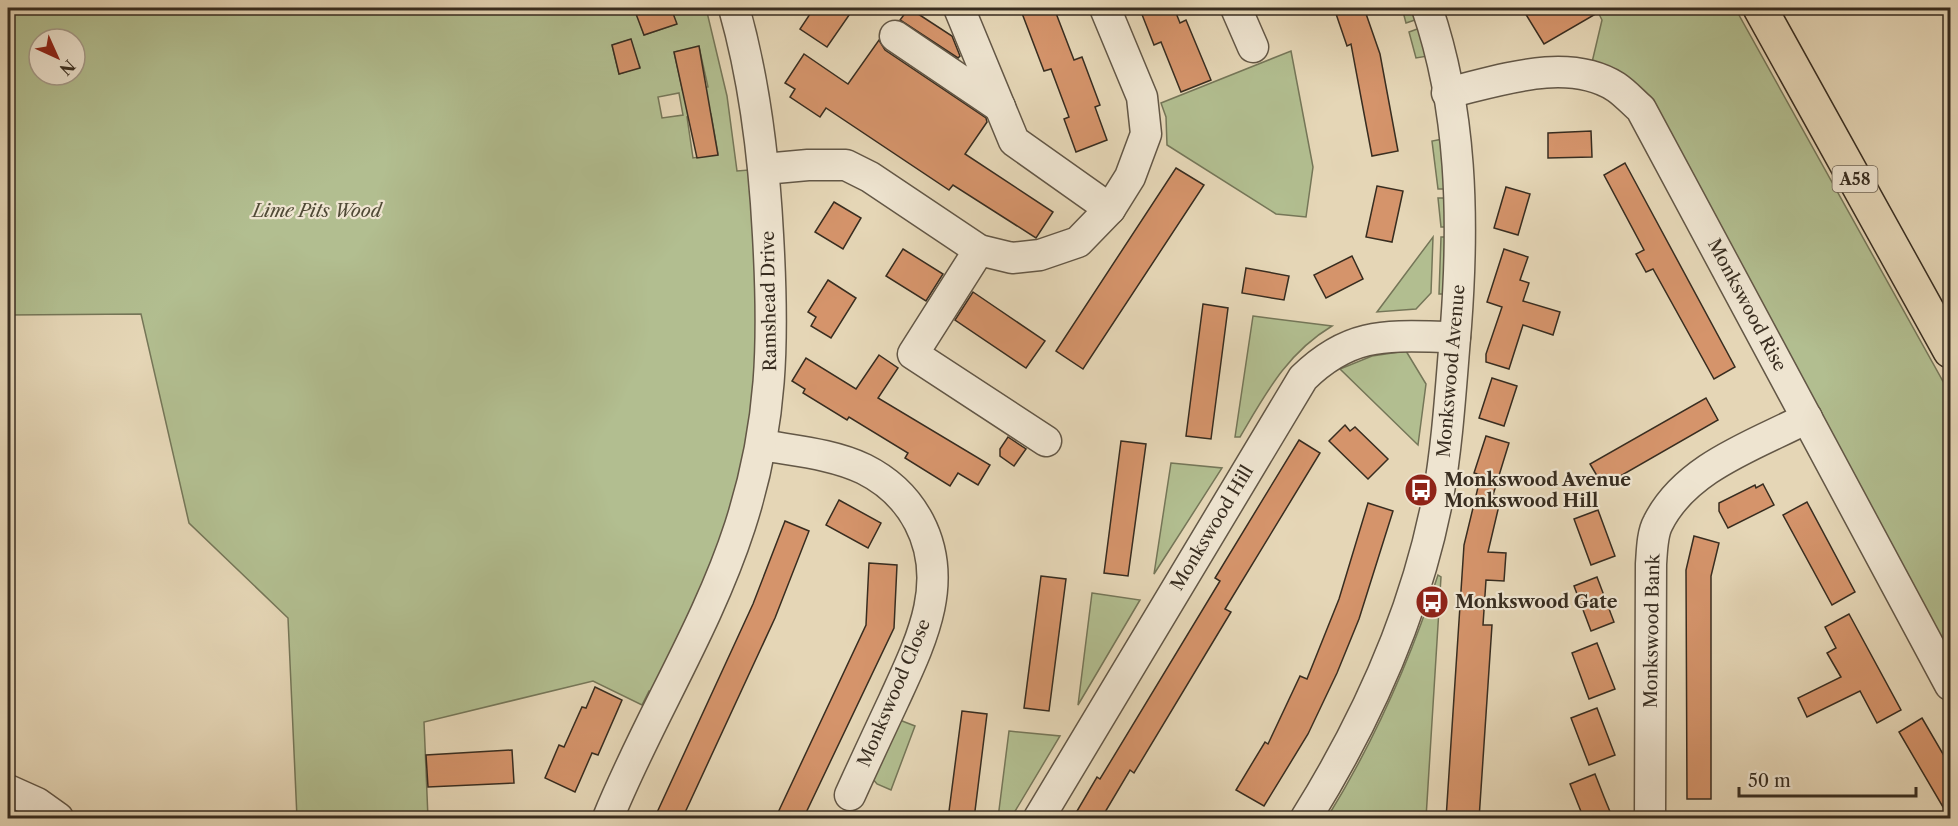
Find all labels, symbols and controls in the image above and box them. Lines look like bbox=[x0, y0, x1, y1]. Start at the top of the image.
north arrow bbox=[27, 27, 87, 87]
text: N bbox=[56, 56, 80, 80]
road number: A58 bbox=[1832, 166, 1878, 192]
park label: Lime Pits Wood bbox=[251, 200, 384, 222]
street label: Ramshead Drive bbox=[757, 230, 781, 372]
street label: Monkswood Rise bbox=[1703, 235, 1791, 375]
street label: Monkswood Avenue bbox=[1432, 284, 1470, 458]
street label: Monkswood Hill bbox=[1166, 461, 1258, 595]
place label: Monkswood Avenue Monkswood Hill bbox=[1444, 469, 1631, 512]
bus stop icon: Monkswood Avenue Monkswood Hill bbox=[1403, 472, 1439, 508]
street label: Monkswood Bank bbox=[1640, 552, 1664, 708]
bus stop icon: Monkswood Gate bbox=[1414, 584, 1450, 620]
place label: Monkswood Gate bbox=[1455, 591, 1618, 613]
street label: Monkswood Close bbox=[853, 616, 935, 770]
scale bar bbox=[1739, 760, 1916, 798]
text: 50 m bbox=[1748, 770, 1791, 792]

